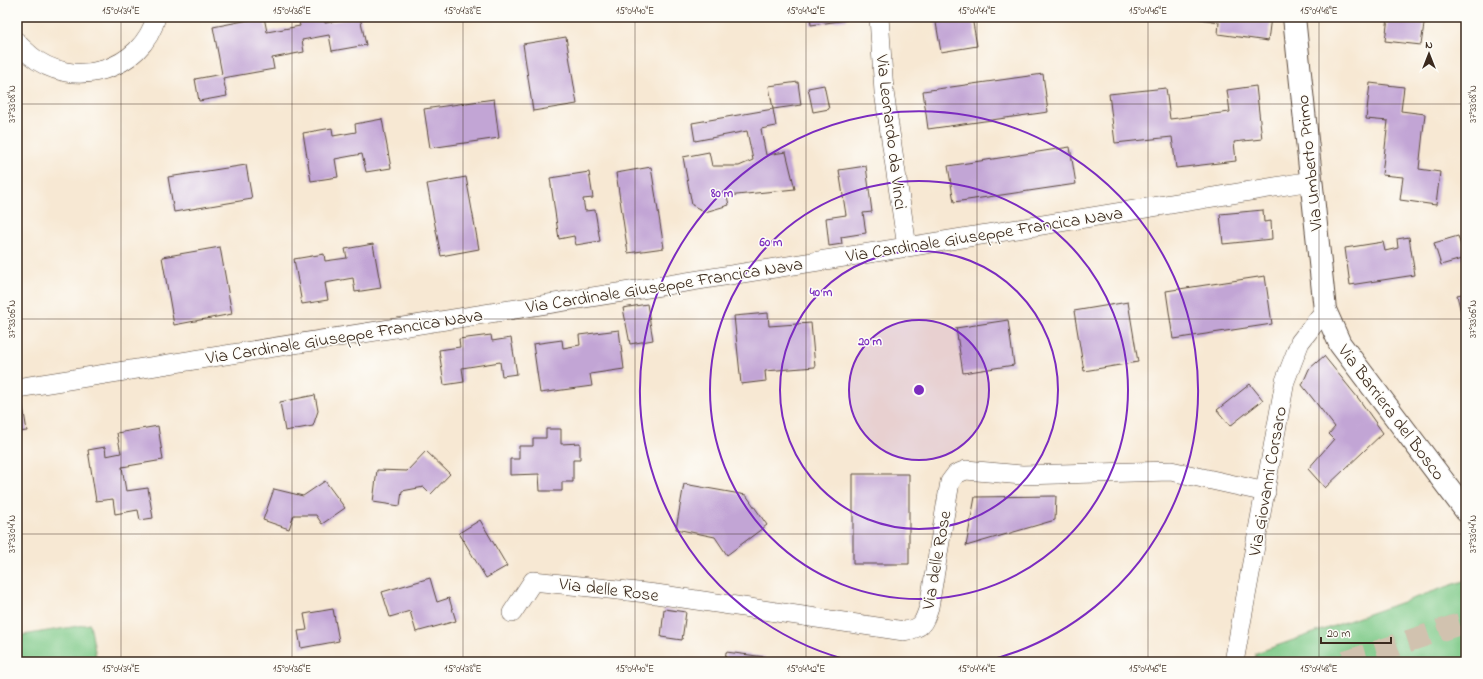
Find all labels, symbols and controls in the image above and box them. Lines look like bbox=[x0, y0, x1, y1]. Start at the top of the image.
text: 15°04'34"E bbox=[102, 4, 140, 19]
text: 15°04'36"E bbox=[273, 4, 311, 19]
text: 15°04'38"E bbox=[444, 4, 482, 19]
text: 15°04'40"E bbox=[616, 4, 654, 19]
text: 15°04'42"E bbox=[787, 4, 825, 19]
text: 15°04'44"E bbox=[958, 4, 996, 19]
text: 15°04'46"E bbox=[1129, 4, 1167, 19]
text: 15°04'48"E bbox=[1300, 4, 1338, 19]
north arrow bbox=[1409, 34, 1449, 74]
text: N bbox=[1425, 37, 1433, 53]
street label: Via Leonardo da Vinci bbox=[867, 52, 912, 211]
text: 37°33'08"N bbox=[5, 85, 20, 123]
text: 37°33'08"N bbox=[1466, 85, 1481, 123]
street label: Via Umberto Primo bbox=[1291, 93, 1331, 233]
text: 80 m bbox=[710, 185, 734, 203]
street label: Via Cardinale Giuseppe Francica Nava bbox=[843, 201, 1125, 271]
text: 60 m bbox=[759, 234, 783, 252]
street label: Via Cardinale Giuseppe Francica Nava bbox=[523, 252, 805, 322]
text: 40 m bbox=[809, 284, 833, 302]
text: 37°33'06"N bbox=[5, 300, 20, 338]
text: 37°33'06"N bbox=[1466, 300, 1481, 338]
street label: Via Cardinale Giuseppe Francica Nava bbox=[203, 303, 485, 373]
text: 20 m bbox=[857, 333, 882, 351]
street label: Via Barriera del Bosco bbox=[1330, 339, 1450, 487]
centre of rings bbox=[912, 383, 926, 397]
street label: Via Giovanni Corsaro bbox=[1243, 404, 1295, 559]
street label: Via delle Rose bbox=[916, 508, 960, 613]
text: 37°33'04"N bbox=[5, 515, 20, 553]
text: 37°33'04"N bbox=[1466, 515, 1481, 553]
street label: Via delle Rose bbox=[556, 572, 661, 610]
scale bar bbox=[1321, 619, 1391, 645]
text: 20 m bbox=[1327, 625, 1350, 643]
text: 15°04'34"E bbox=[102, 662, 140, 677]
text: 15°04'36"E bbox=[273, 662, 311, 677]
text: 15°04'38"E bbox=[444, 662, 482, 677]
text: 15°04'40"E bbox=[616, 662, 654, 677]
text: 15°04'42"E bbox=[787, 662, 825, 677]
text: 15°04'44"E bbox=[958, 662, 996, 677]
text: 15°04'46"E bbox=[1129, 662, 1167, 677]
text: 15°04'48"E bbox=[1300, 662, 1338, 677]

